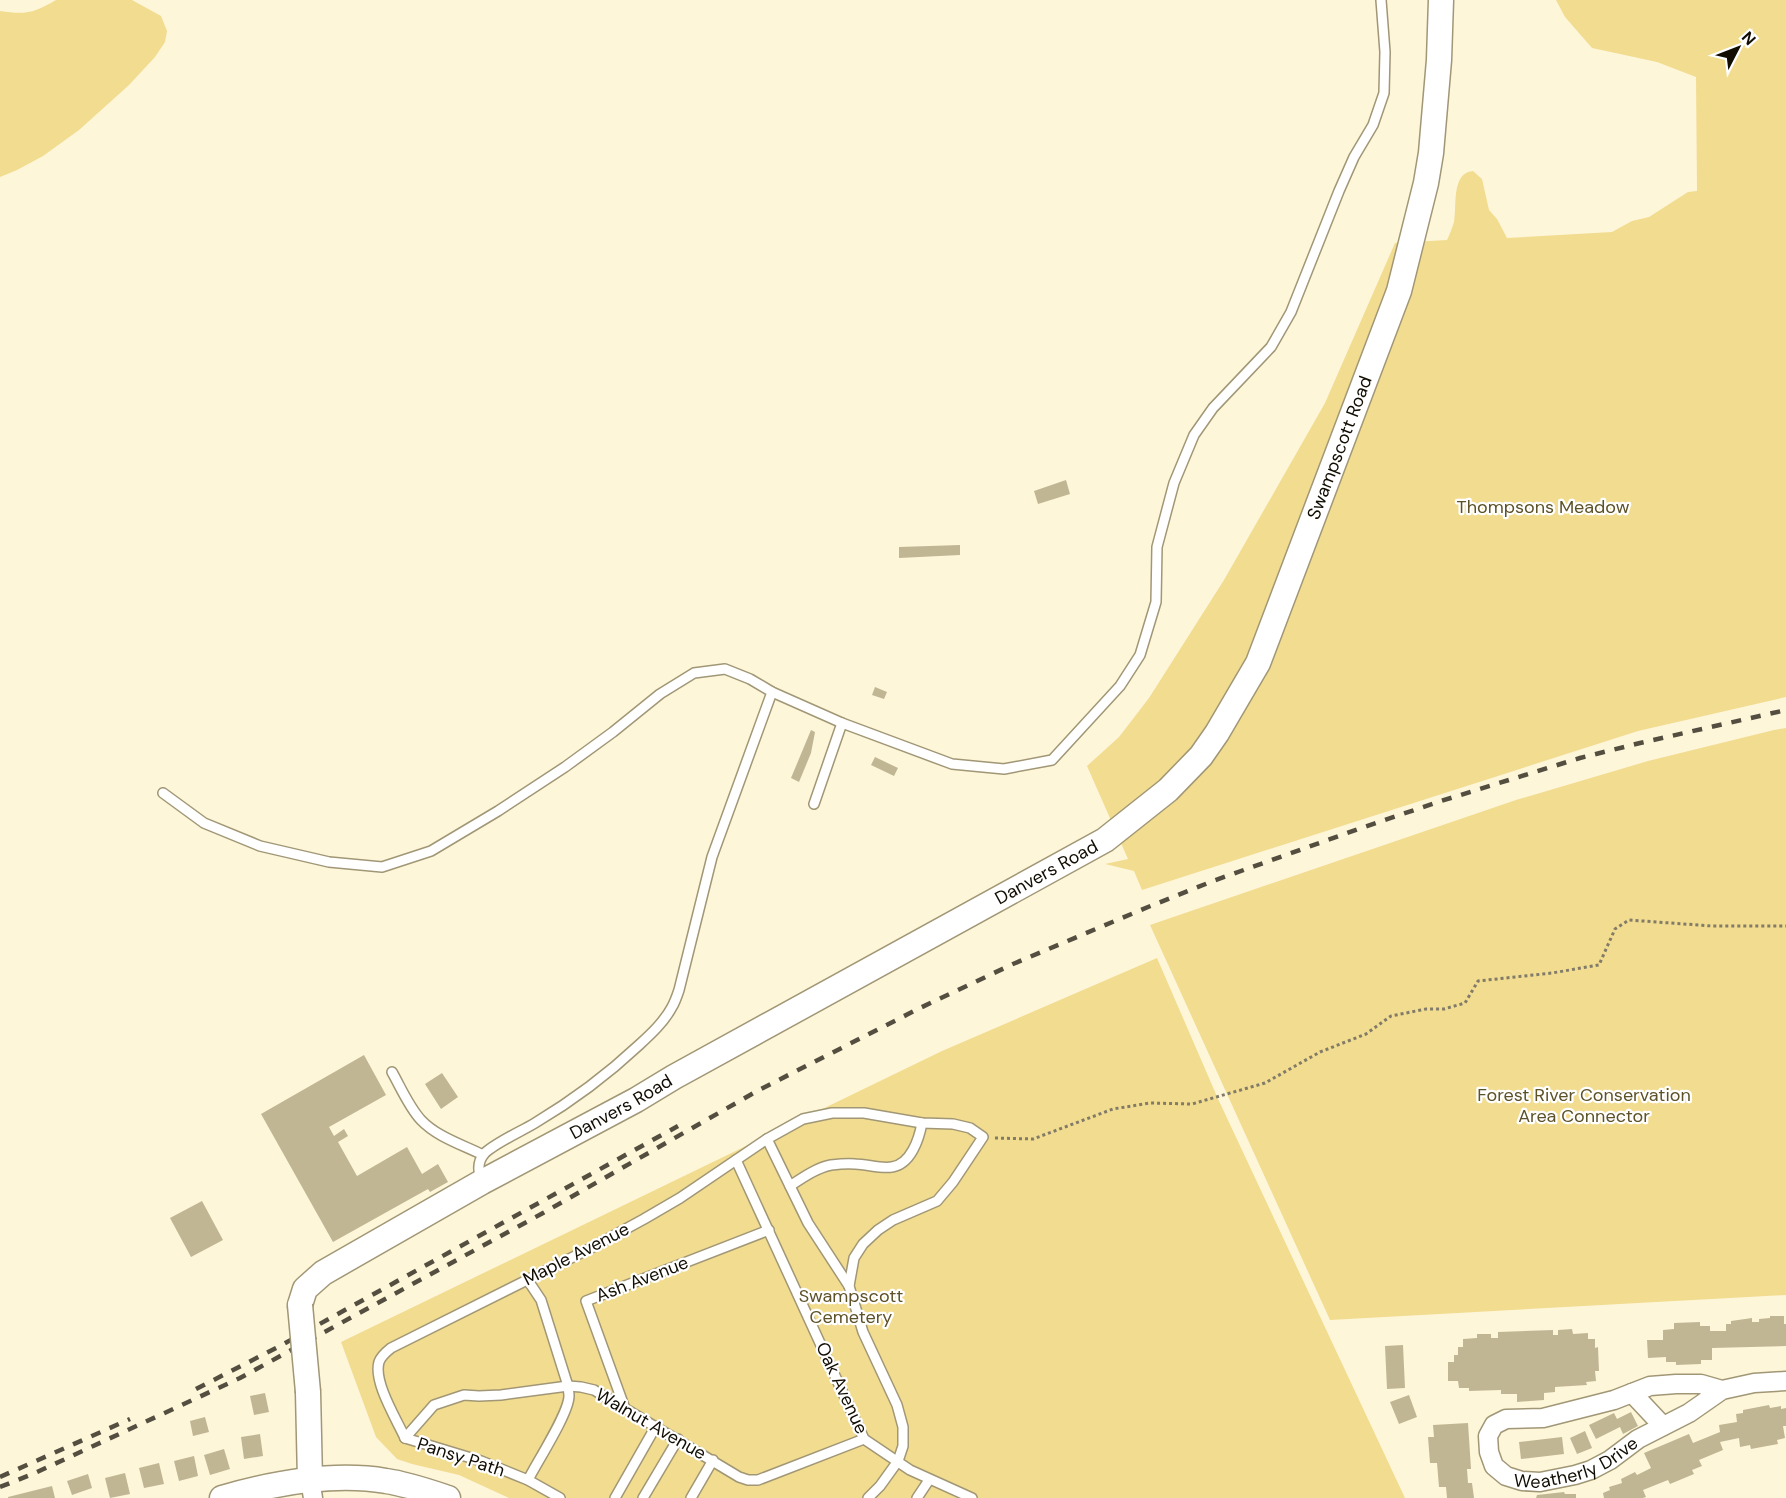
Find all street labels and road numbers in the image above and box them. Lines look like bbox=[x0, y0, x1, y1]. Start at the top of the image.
street label: Swampscott Road bbox=[1302, 373, 1378, 523]
street label: Danvers Road bbox=[991, 834, 1102, 910]
street label: Danvers Road bbox=[565, 1069, 677, 1145]
street label: Maple Avenue bbox=[519, 1217, 633, 1291]
street label: Ash Avenue bbox=[592, 1250, 692, 1308]
street label: Oak Avenue bbox=[810, 1338, 874, 1438]
street label: Walnut Avenue bbox=[591, 1383, 711, 1465]
street label: Weatherly Drive bbox=[1513, 1431, 1643, 1494]
street label: Pansy Path bbox=[414, 1432, 508, 1482]

